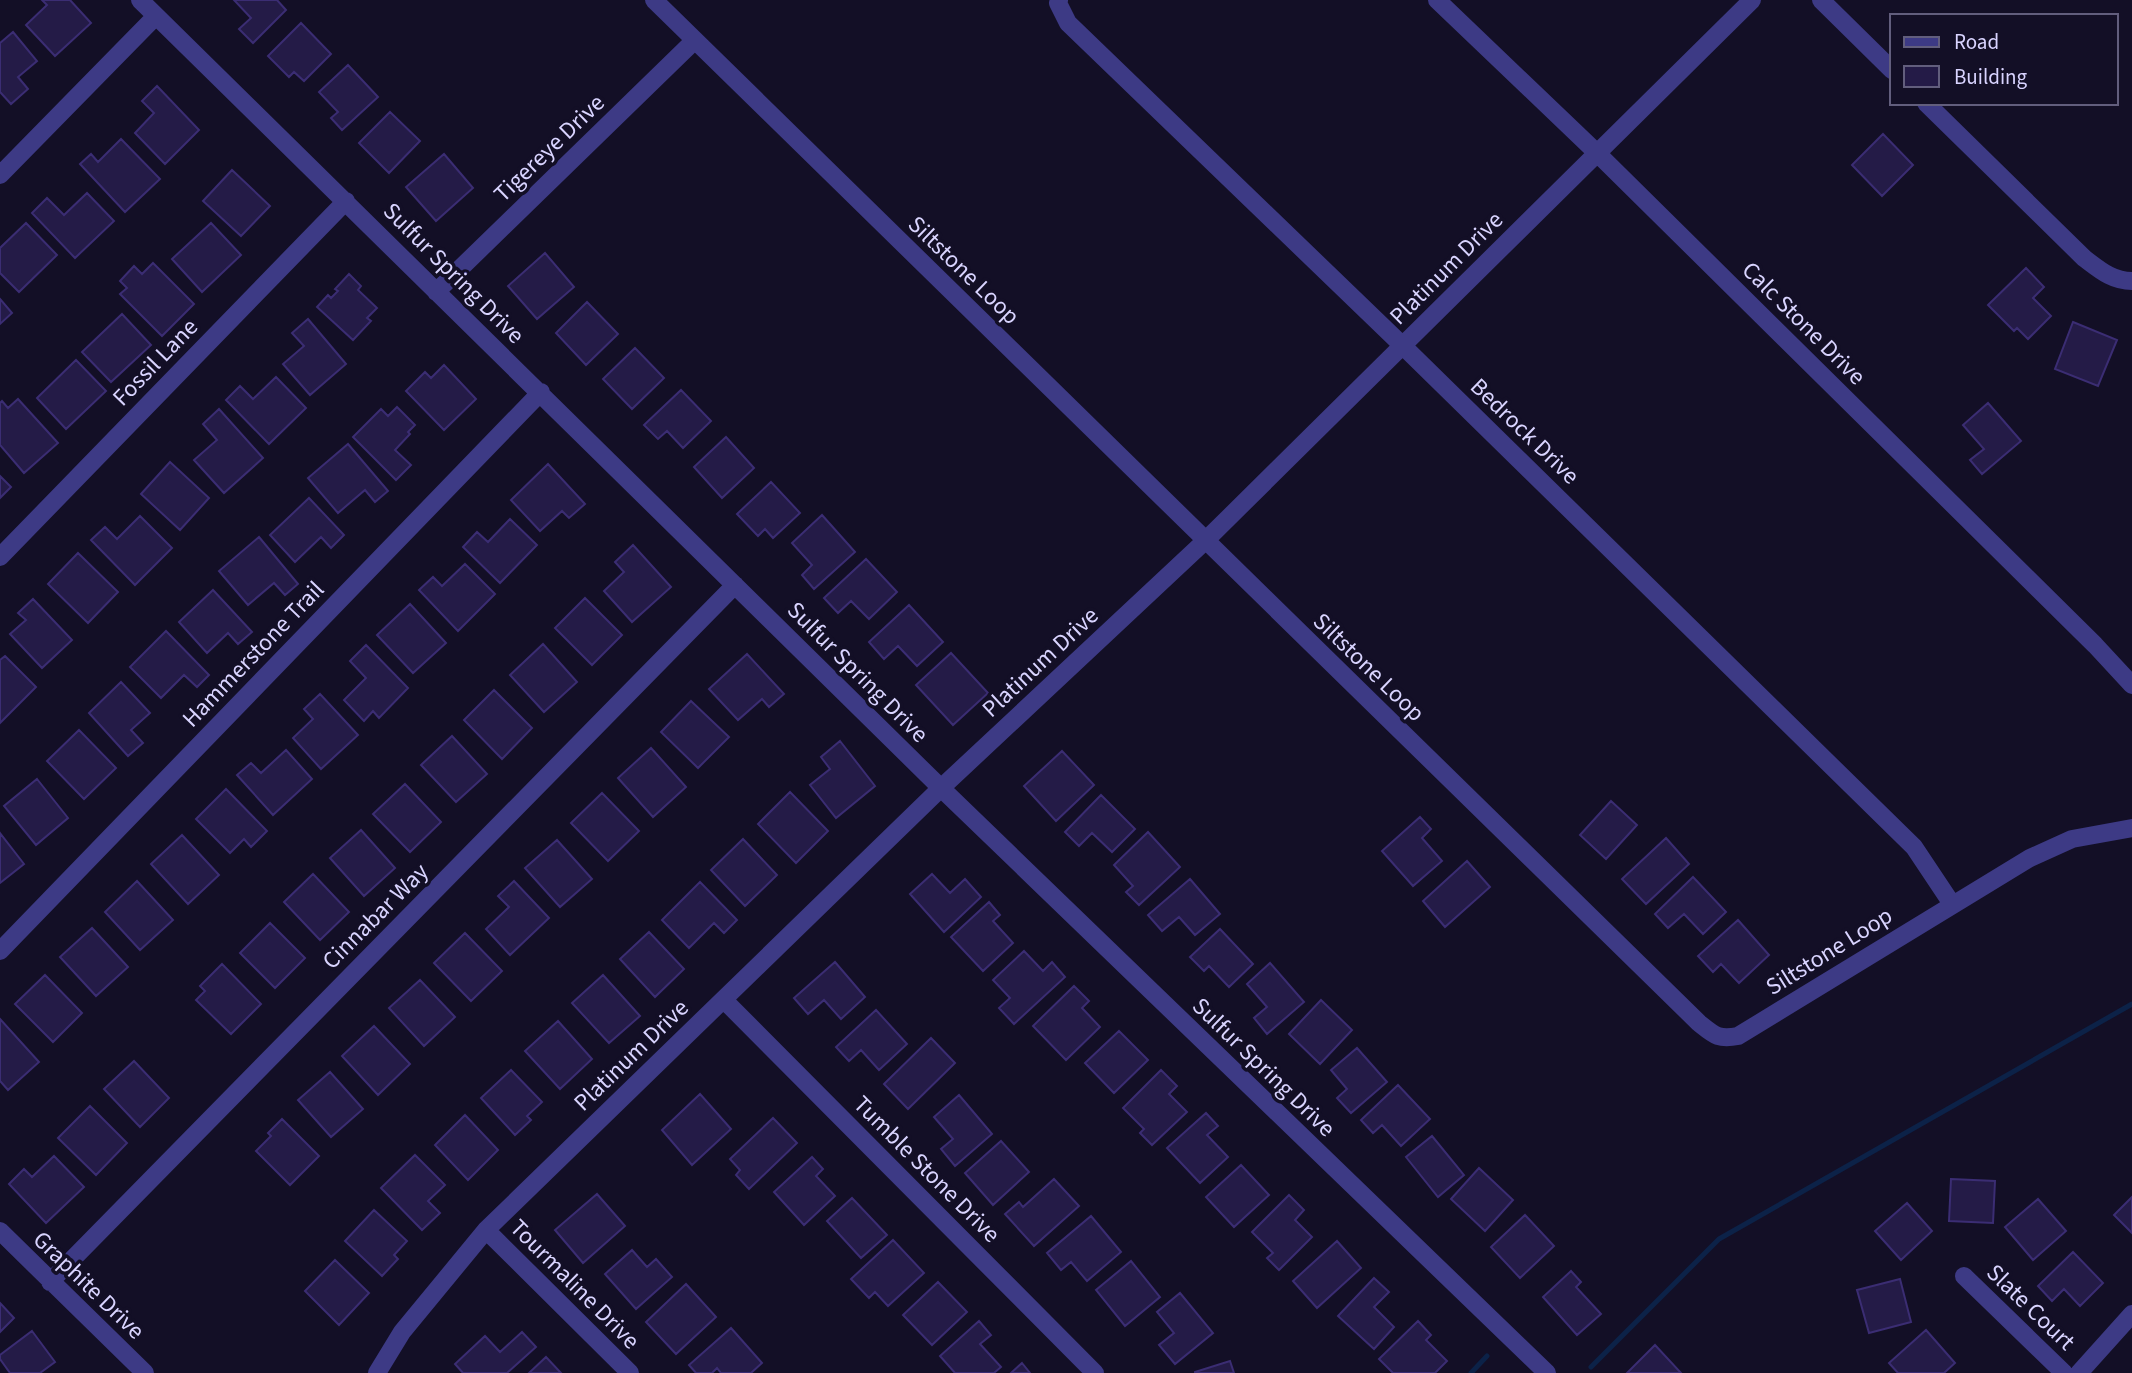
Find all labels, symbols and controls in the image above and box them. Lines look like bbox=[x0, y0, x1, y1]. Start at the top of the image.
legend bbox=[1890, 14, 2118, 105]
text: Road bbox=[1954, 27, 1999, 57]
text: Building bbox=[1954, 62, 2028, 92]
street label: Tigereye Drive bbox=[486, 86, 613, 210]
street label: Sulfur Spring Drive bbox=[375, 195, 532, 352]
street label: Platinum Drive bbox=[1382, 204, 1511, 333]
street label: Siltstone Loop bbox=[900, 208, 1027, 333]
street label: Calc Stone Drive bbox=[1734, 254, 1873, 393]
street label: Fossil Lane bbox=[104, 311, 206, 414]
street label: Bedrock Drive bbox=[1462, 370, 1587, 493]
street label: Hammerstone Trail bbox=[174, 573, 332, 735]
street label: Sulfur Spring Drive bbox=[779, 594, 936, 751]
street label: Platinum Drive bbox=[974, 599, 1107, 726]
street label: Siltstone Loop bbox=[1305, 605, 1432, 730]
street label: Cinnabar Way bbox=[314, 855, 436, 977]
street label: Siltstone Loop bbox=[1759, 899, 1899, 1004]
street label: Sulfur Spring Drive bbox=[1184, 990, 1343, 1145]
street label: Platinum Drive bbox=[566, 991, 697, 1119]
street label: Tumble Stone Drive bbox=[845, 1088, 1008, 1251]
street label: Tourmaline Drive bbox=[502, 1211, 648, 1357]
street label: Graphite Drive bbox=[25, 1223, 152, 1348]
street label: Slate Court bbox=[1978, 1256, 2083, 1359]

